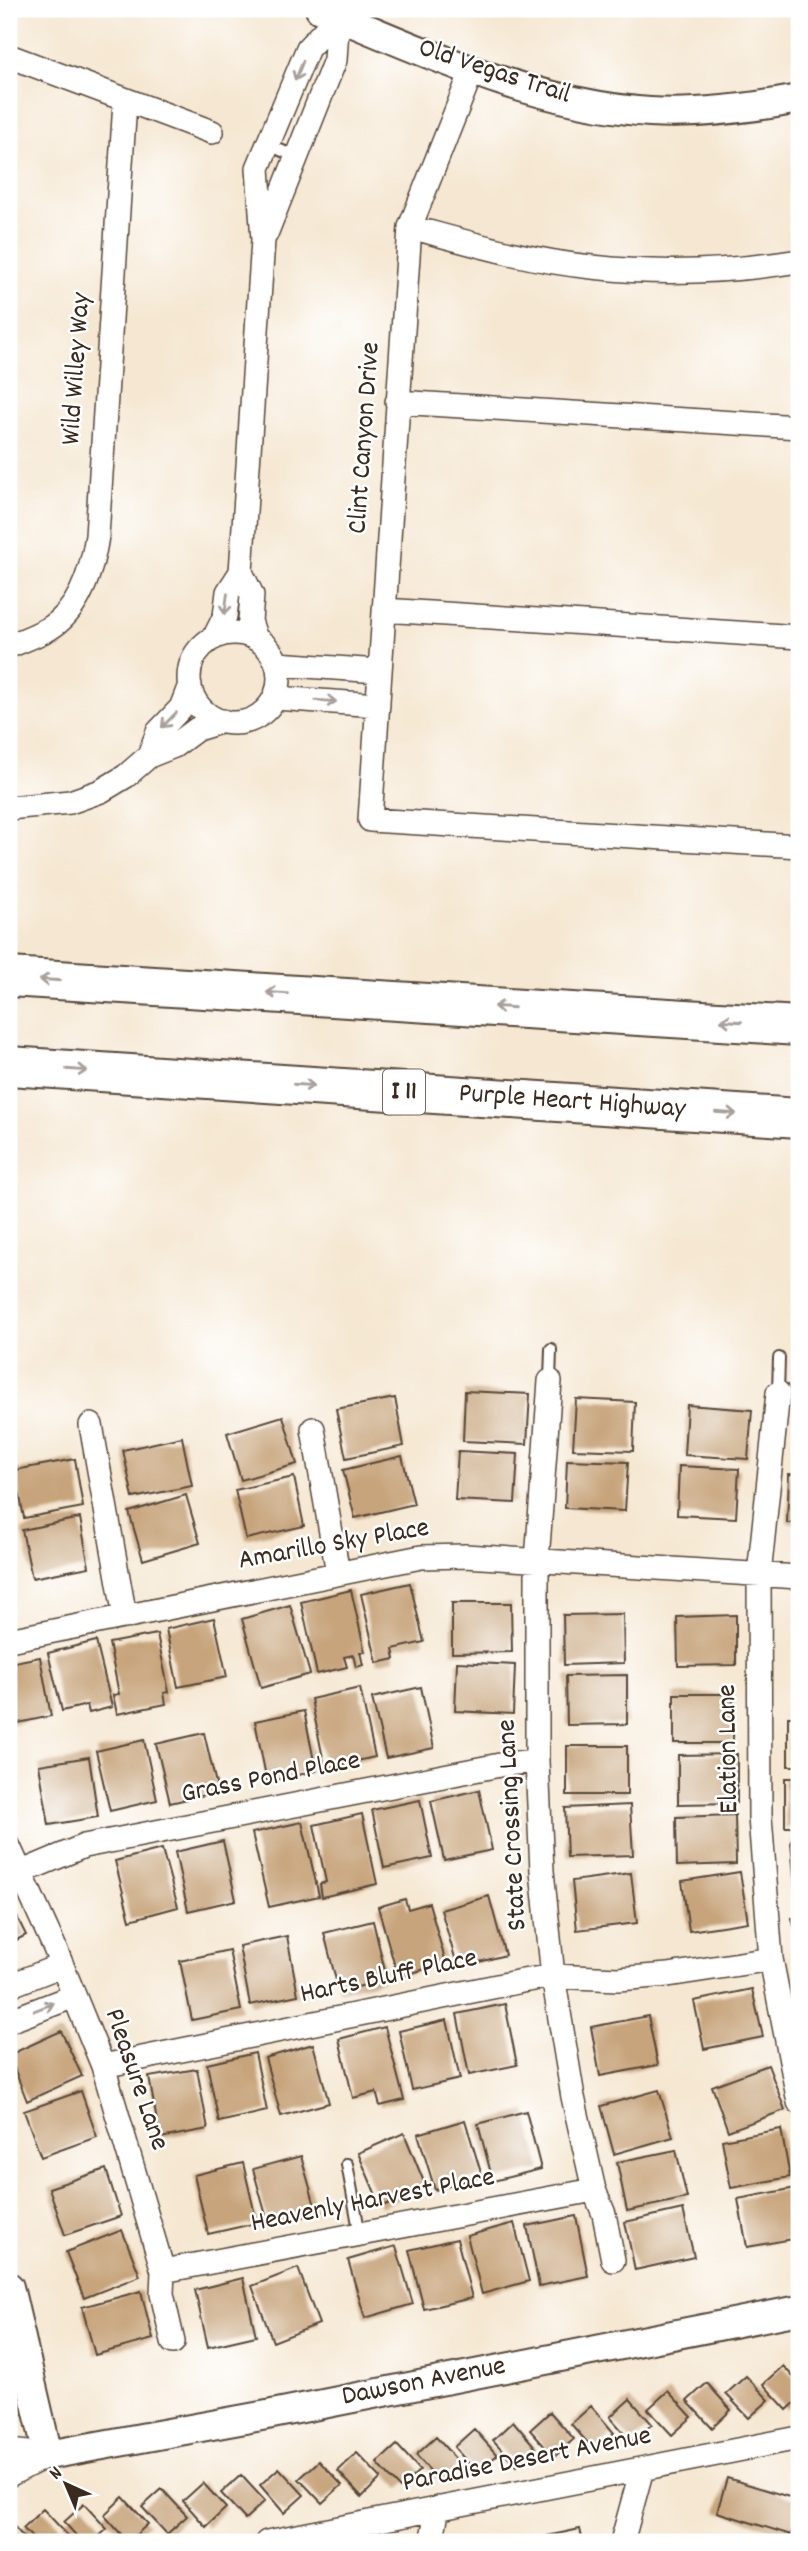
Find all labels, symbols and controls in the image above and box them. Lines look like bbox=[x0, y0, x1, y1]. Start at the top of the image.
street label: Old Vegas Trail bbox=[413, 30, 576, 117]
one-way arrow bbox=[291, 59, 304, 81]
street label: Wild Willey Way bbox=[53, 291, 103, 446]
street label: Clint Canyon Drive bbox=[339, 341, 393, 535]
one-way arrow bbox=[220, 593, 233, 615]
one-way arrow bbox=[314, 695, 337, 708]
one-way arrow bbox=[161, 712, 178, 729]
one-way arrow bbox=[39, 973, 62, 986]
one-way arrow bbox=[266, 987, 289, 1000]
one-way arrow bbox=[493, 1001, 516, 1014]
one-way arrow bbox=[720, 1015, 743, 1028]
one-way arrow bbox=[65, 1064, 88, 1077]
road number: I 11 bbox=[383, 1070, 425, 1114]
street label: Purple Heart Highway bbox=[457, 1075, 687, 1131]
one-way arrow bbox=[292, 1079, 315, 1092]
one-way arrow bbox=[715, 1107, 737, 1120]
street label: Amarillo Sky Place bbox=[235, 1510, 433, 1582]
street label: Elation Lane bbox=[709, 1684, 751, 1814]
street label: State Crossing Lane bbox=[488, 1718, 540, 1932]
street label: Grass Pond Place bbox=[178, 1742, 364, 1816]
street label: Harts Bluff Place bbox=[297, 1940, 481, 2016]
one-way arrow bbox=[33, 2000, 55, 2012]
street label: Pleasure Lane bbox=[92, 2004, 178, 2156]
street label: Heavenly Harvest Place bbox=[248, 2159, 498, 2245]
street label: Dawson Avenue bbox=[339, 2348, 509, 2418]
street label: Paradise Desert Avenue bbox=[399, 2417, 655, 2505]
north arrow bbox=[32, 2450, 102, 2520]
text: N bbox=[44, 2461, 69, 2487]

